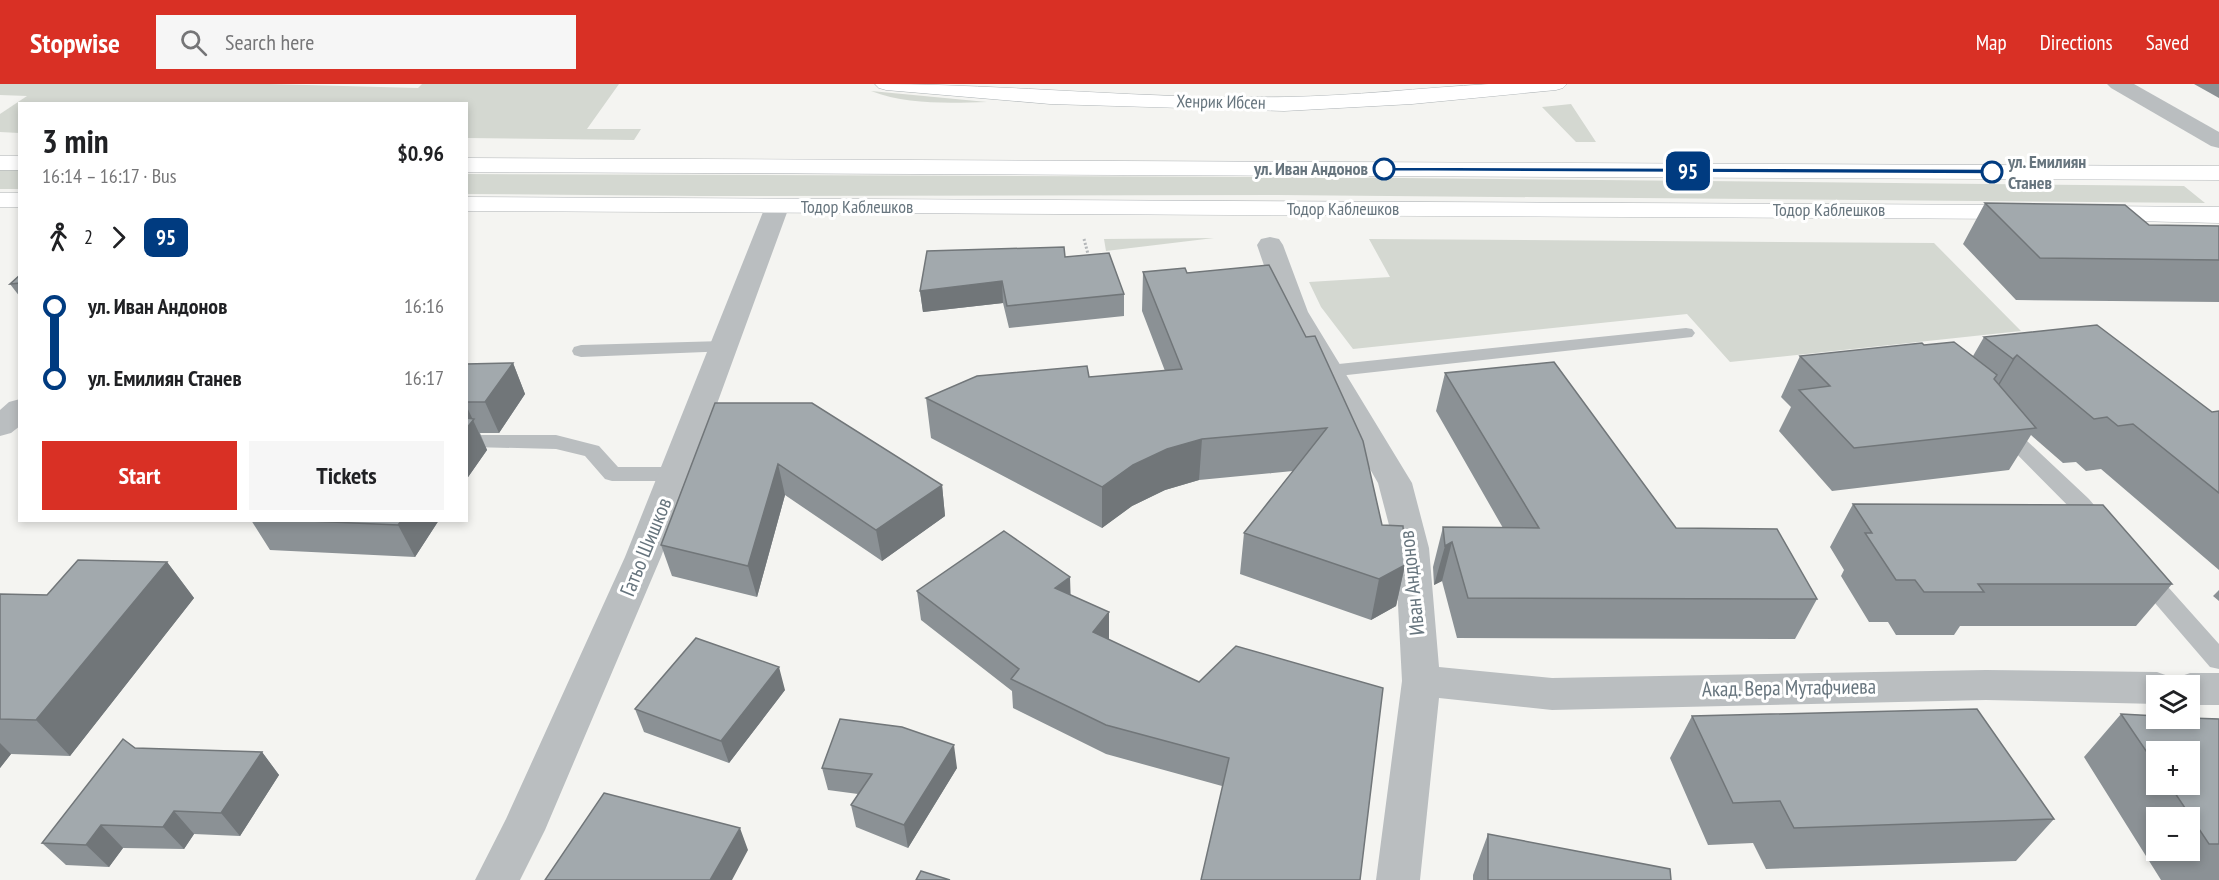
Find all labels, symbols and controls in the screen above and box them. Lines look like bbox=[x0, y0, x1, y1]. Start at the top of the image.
search box bbox=[156, 15, 576, 69]
text: Stopwise bbox=[30, 24, 120, 61]
icon: search bbox=[177, 26, 210, 59]
text: Search here bbox=[225, 28, 314, 56]
text: Map bbox=[1976, 29, 2007, 56]
text: Directions bbox=[2040, 29, 2113, 56]
text: Saved bbox=[2146, 29, 2189, 56]
street label: Хенрик Ибсен bbox=[1176, 89, 1266, 114]
text: 3 min bbox=[42, 119, 109, 162]
text: $0.96 bbox=[397, 139, 444, 167]
place label: ул. Емилиян Станев bbox=[2007, 150, 2086, 194]
line badge: 95 bbox=[1661, 152, 1715, 190]
place label: ул. Иван Андонов bbox=[1253, 157, 1368, 180]
marker: ул. Иван Андонов bbox=[1373, 158, 1395, 180]
text: 95 bbox=[1678, 158, 1698, 185]
marker: ул. Емилиян Станев bbox=[1981, 161, 2003, 183]
text: 16:14 – 16:17 · Bus bbox=[42, 163, 177, 189]
street label: Тодор Каблешков bbox=[801, 195, 913, 218]
street label: Тодор Каблешков bbox=[1287, 197, 1399, 220]
street label: Тодор Каблешков bbox=[1773, 198, 1885, 221]
icon: walk bbox=[42, 221, 75, 254]
icon: forward bbox=[102, 221, 135, 254]
text: 2 bbox=[84, 224, 93, 250]
text: 95 bbox=[156, 224, 176, 251]
text: ул. Иван Андонов bbox=[88, 292, 227, 320]
text: 16:16 bbox=[404, 293, 444, 319]
text: ул. Емилиян Станев bbox=[88, 364, 242, 392]
text: 16:17 bbox=[404, 365, 444, 391]
button: Start bbox=[42, 441, 237, 510]
button: Tickets bbox=[249, 441, 444, 510]
street label: Гатьо Шишков bbox=[614, 494, 678, 600]
street label: Иван Андонов bbox=[1393, 529, 1430, 637]
street label: Акад. Вера Мутафчиева bbox=[1702, 672, 1876, 703]
map controls bbox=[2146, 675, 2200, 861]
button: layers bbox=[2146, 675, 2200, 729]
button: + bbox=[2146, 741, 2200, 795]
button: − bbox=[2146, 807, 2200, 861]

